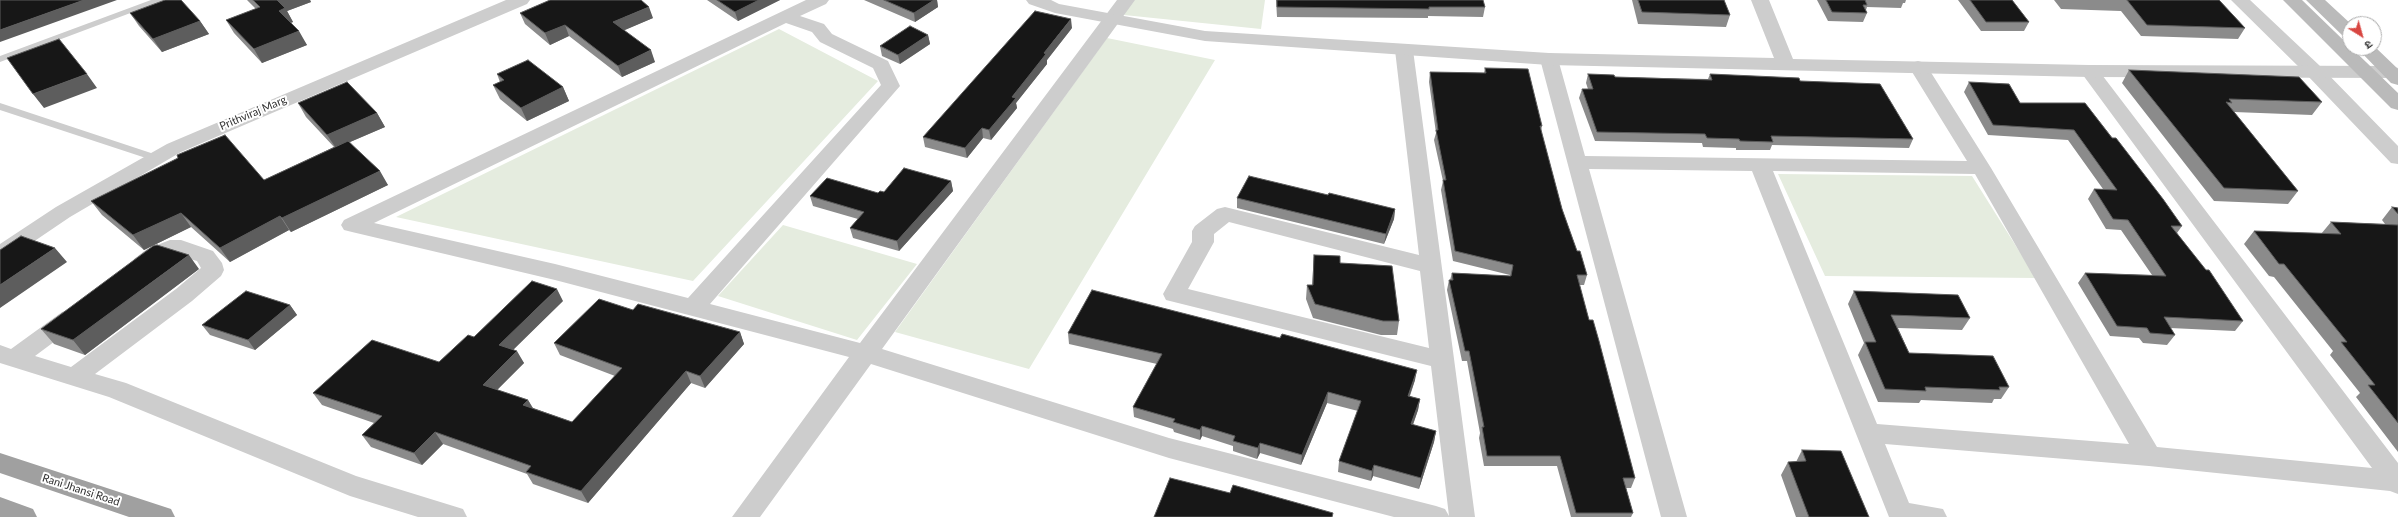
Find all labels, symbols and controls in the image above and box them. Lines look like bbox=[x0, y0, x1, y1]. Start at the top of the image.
north arrow bbox=[2342, 16, 2382, 56]
text: उ bbox=[2362, 38, 2375, 52]
street label: Prithviraj Marg bbox=[218, 93, 288, 133]
street label: Rani Jhansi Road bbox=[41, 471, 121, 509]

